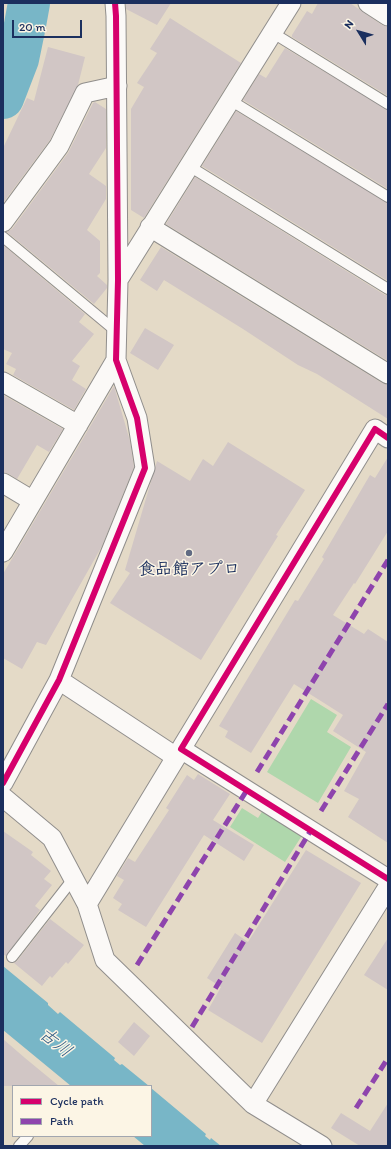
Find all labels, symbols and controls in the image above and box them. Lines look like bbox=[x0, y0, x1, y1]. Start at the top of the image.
scale bar bbox=[14, 12, 84, 38]
north arrow bbox=[339, 12, 379, 52]
text: N bbox=[342, 18, 356, 31]
text: 20 m bbox=[19, 20, 46, 34]
marker: 食品館アプロ bbox=[184, 548, 194, 558]
place label: 食品館アプロ bbox=[138, 560, 240, 580]
water label: 古川 bbox=[34, 1023, 76, 1063]
legend bbox=[12, 1085, 152, 1137]
text: Cycle path bbox=[50, 1094, 104, 1108]
text: Path bbox=[50, 1114, 73, 1128]

